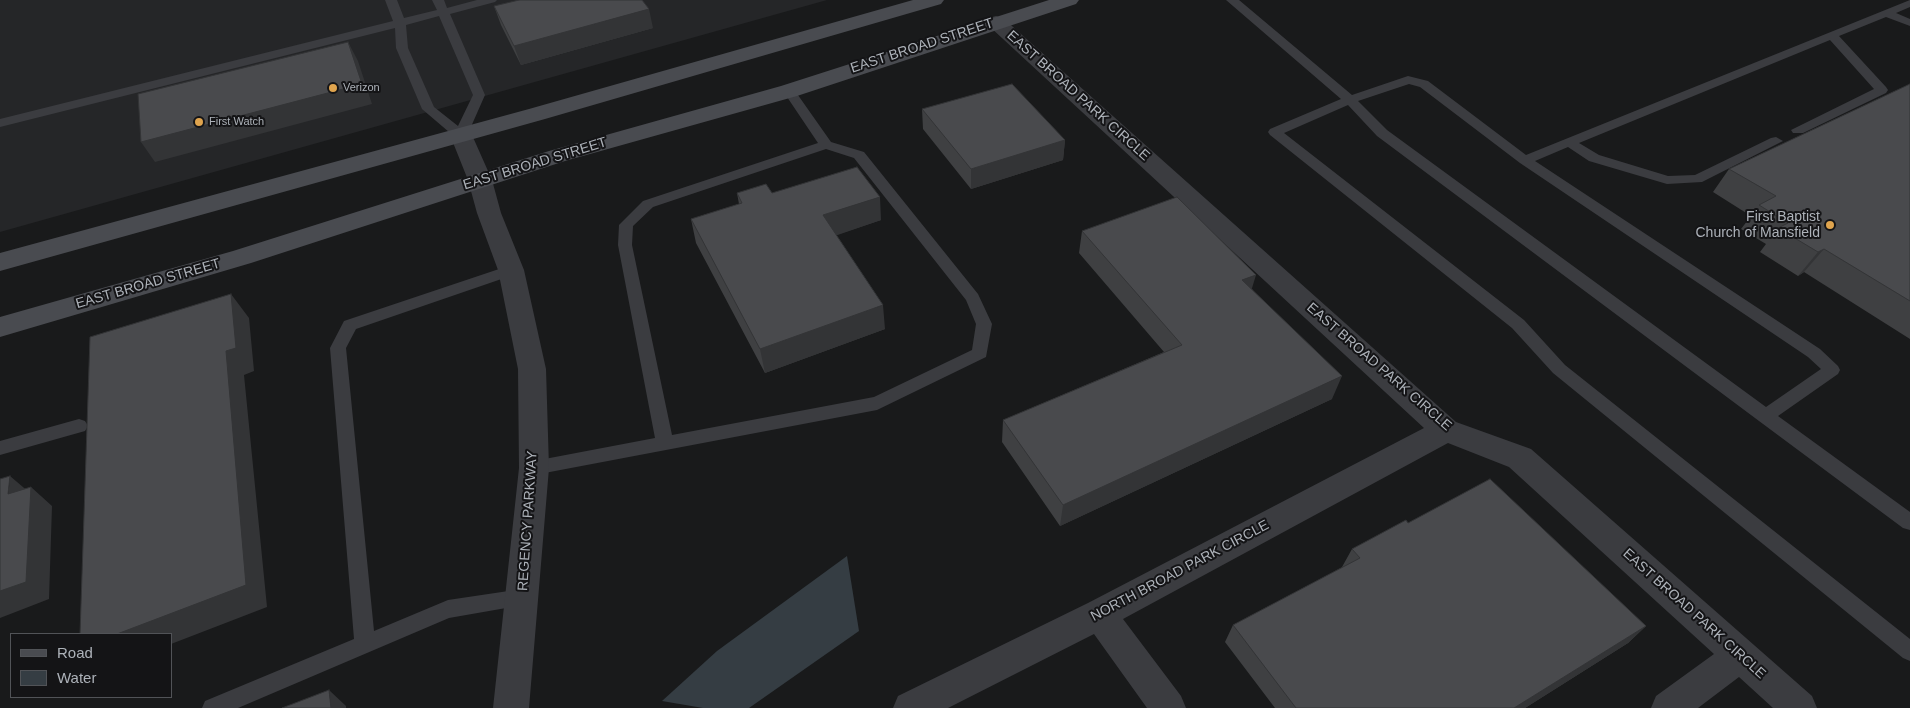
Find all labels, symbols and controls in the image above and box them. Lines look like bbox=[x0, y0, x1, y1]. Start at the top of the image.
street label: EAST BROAD STREET bbox=[848, 15, 996, 77]
street label: EAST BROAD PARK CIRCLE bbox=[1003, 27, 1153, 165]
place label: Verizon bbox=[343, 81, 380, 95]
marker: Verizon bbox=[327, 82, 339, 94]
place label: First Watch bbox=[209, 115, 264, 129]
marker: First Watch bbox=[193, 116, 205, 128]
street label: EAST BROAD STREET bbox=[461, 134, 609, 194]
place label: First Baptist Church of Mansfield bbox=[1695, 209, 1820, 242]
marker: First Baptist Church of Mansfield bbox=[1824, 219, 1836, 231]
street label: EAST BROAD STREET bbox=[74, 255, 222, 313]
street label: EAST BROAD PARK CIRCLE bbox=[1303, 299, 1455, 435]
street label: REGENCY PARKWAY bbox=[515, 450, 541, 592]
street label: NORTH BROAD PARK CIRCLE bbox=[1088, 517, 1272, 625]
street label: EAST BROAD PARK CIRCLE bbox=[1619, 545, 1769, 683]
legend bbox=[10, 633, 172, 698]
text: Road bbox=[57, 644, 93, 661]
text: Water bbox=[57, 669, 96, 686]

